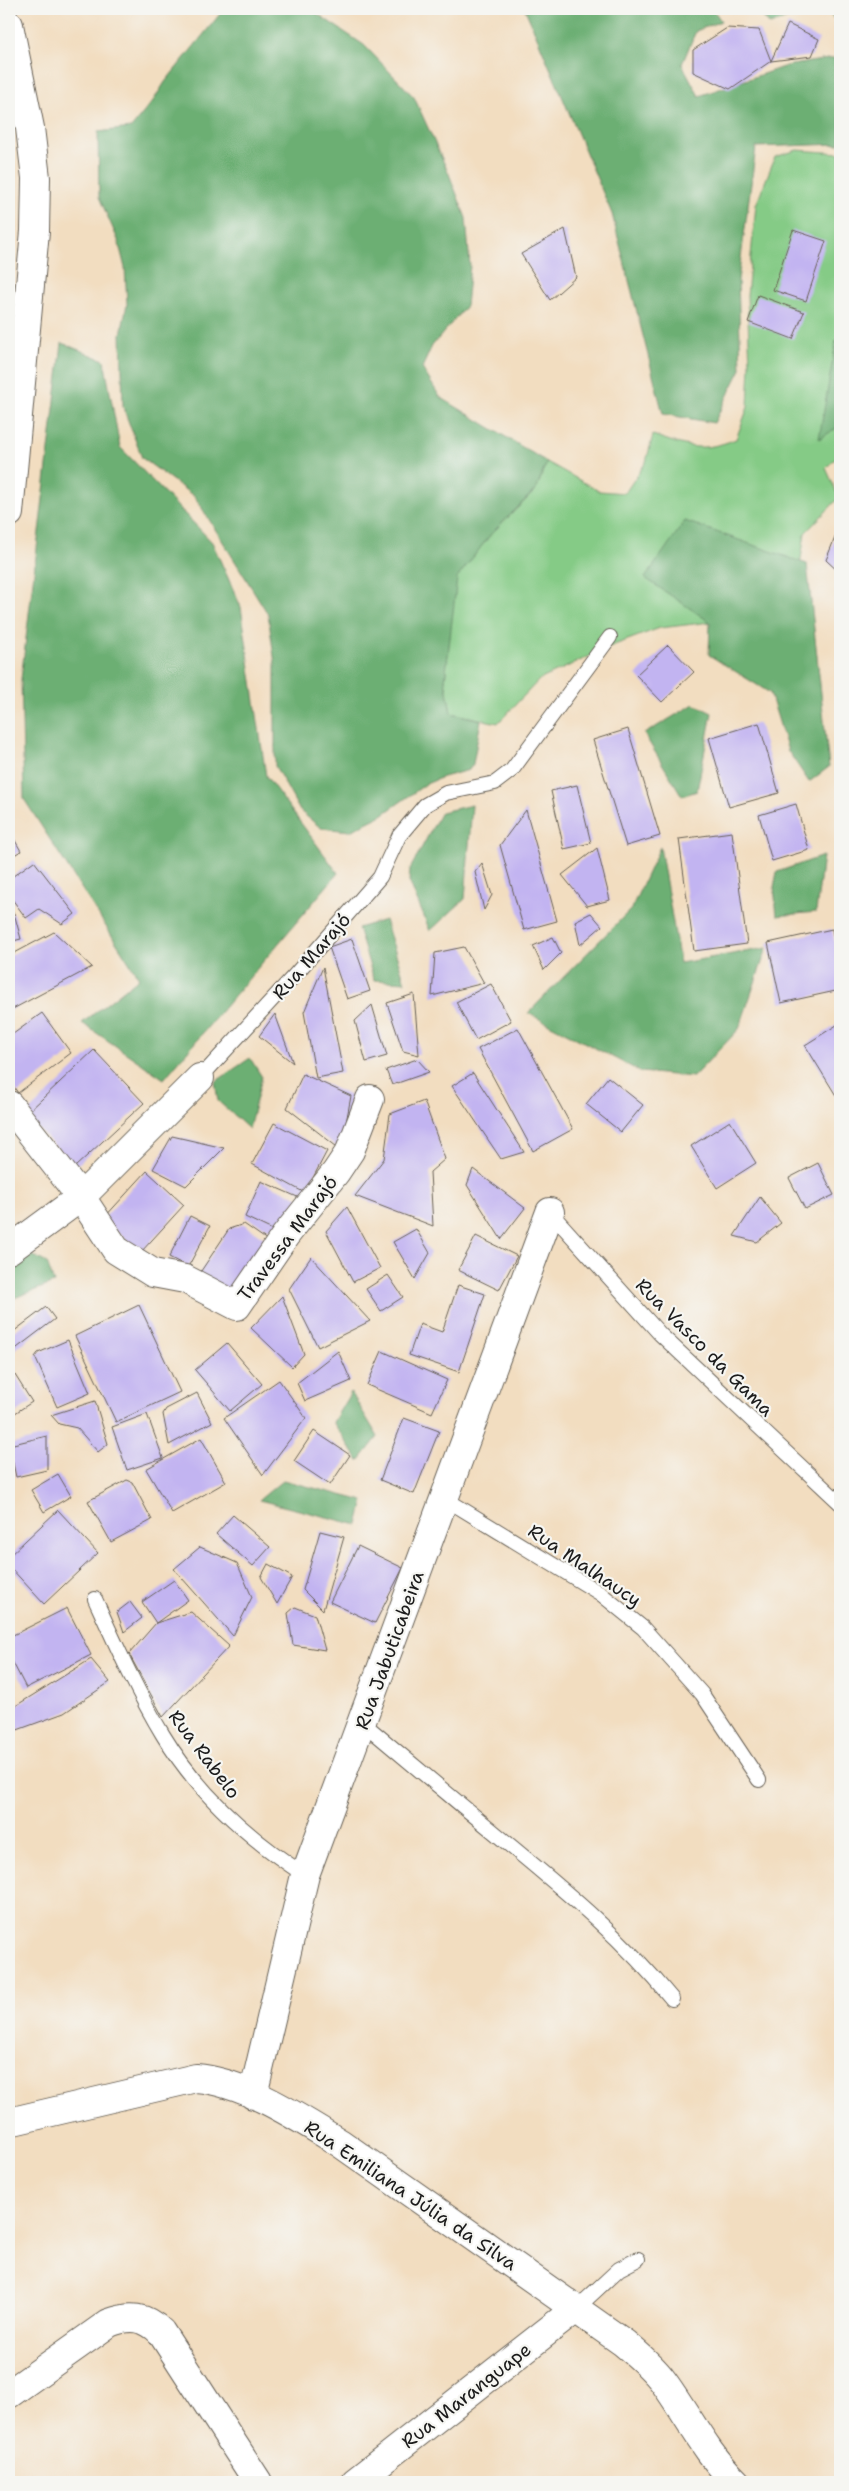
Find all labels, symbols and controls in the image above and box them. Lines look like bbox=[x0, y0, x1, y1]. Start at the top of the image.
street label: Rua Marajó bbox=[267, 908, 356, 1005]
street label: Travessa Marajó bbox=[232, 1170, 343, 1306]
street label: Rua Vasco da Gama bbox=[630, 1273, 779, 1422]
street label: Rua Malhaucy bbox=[523, 1518, 646, 1613]
street label: Rua Jabuticabeira bbox=[349, 1567, 430, 1733]
street label: Rua Rabelo bbox=[163, 1705, 246, 1804]
street label: Rua Emiliana Júlia da Silva bbox=[299, 2115, 522, 2276]
street label: Rua Maranguape bbox=[396, 2337, 536, 2454]

